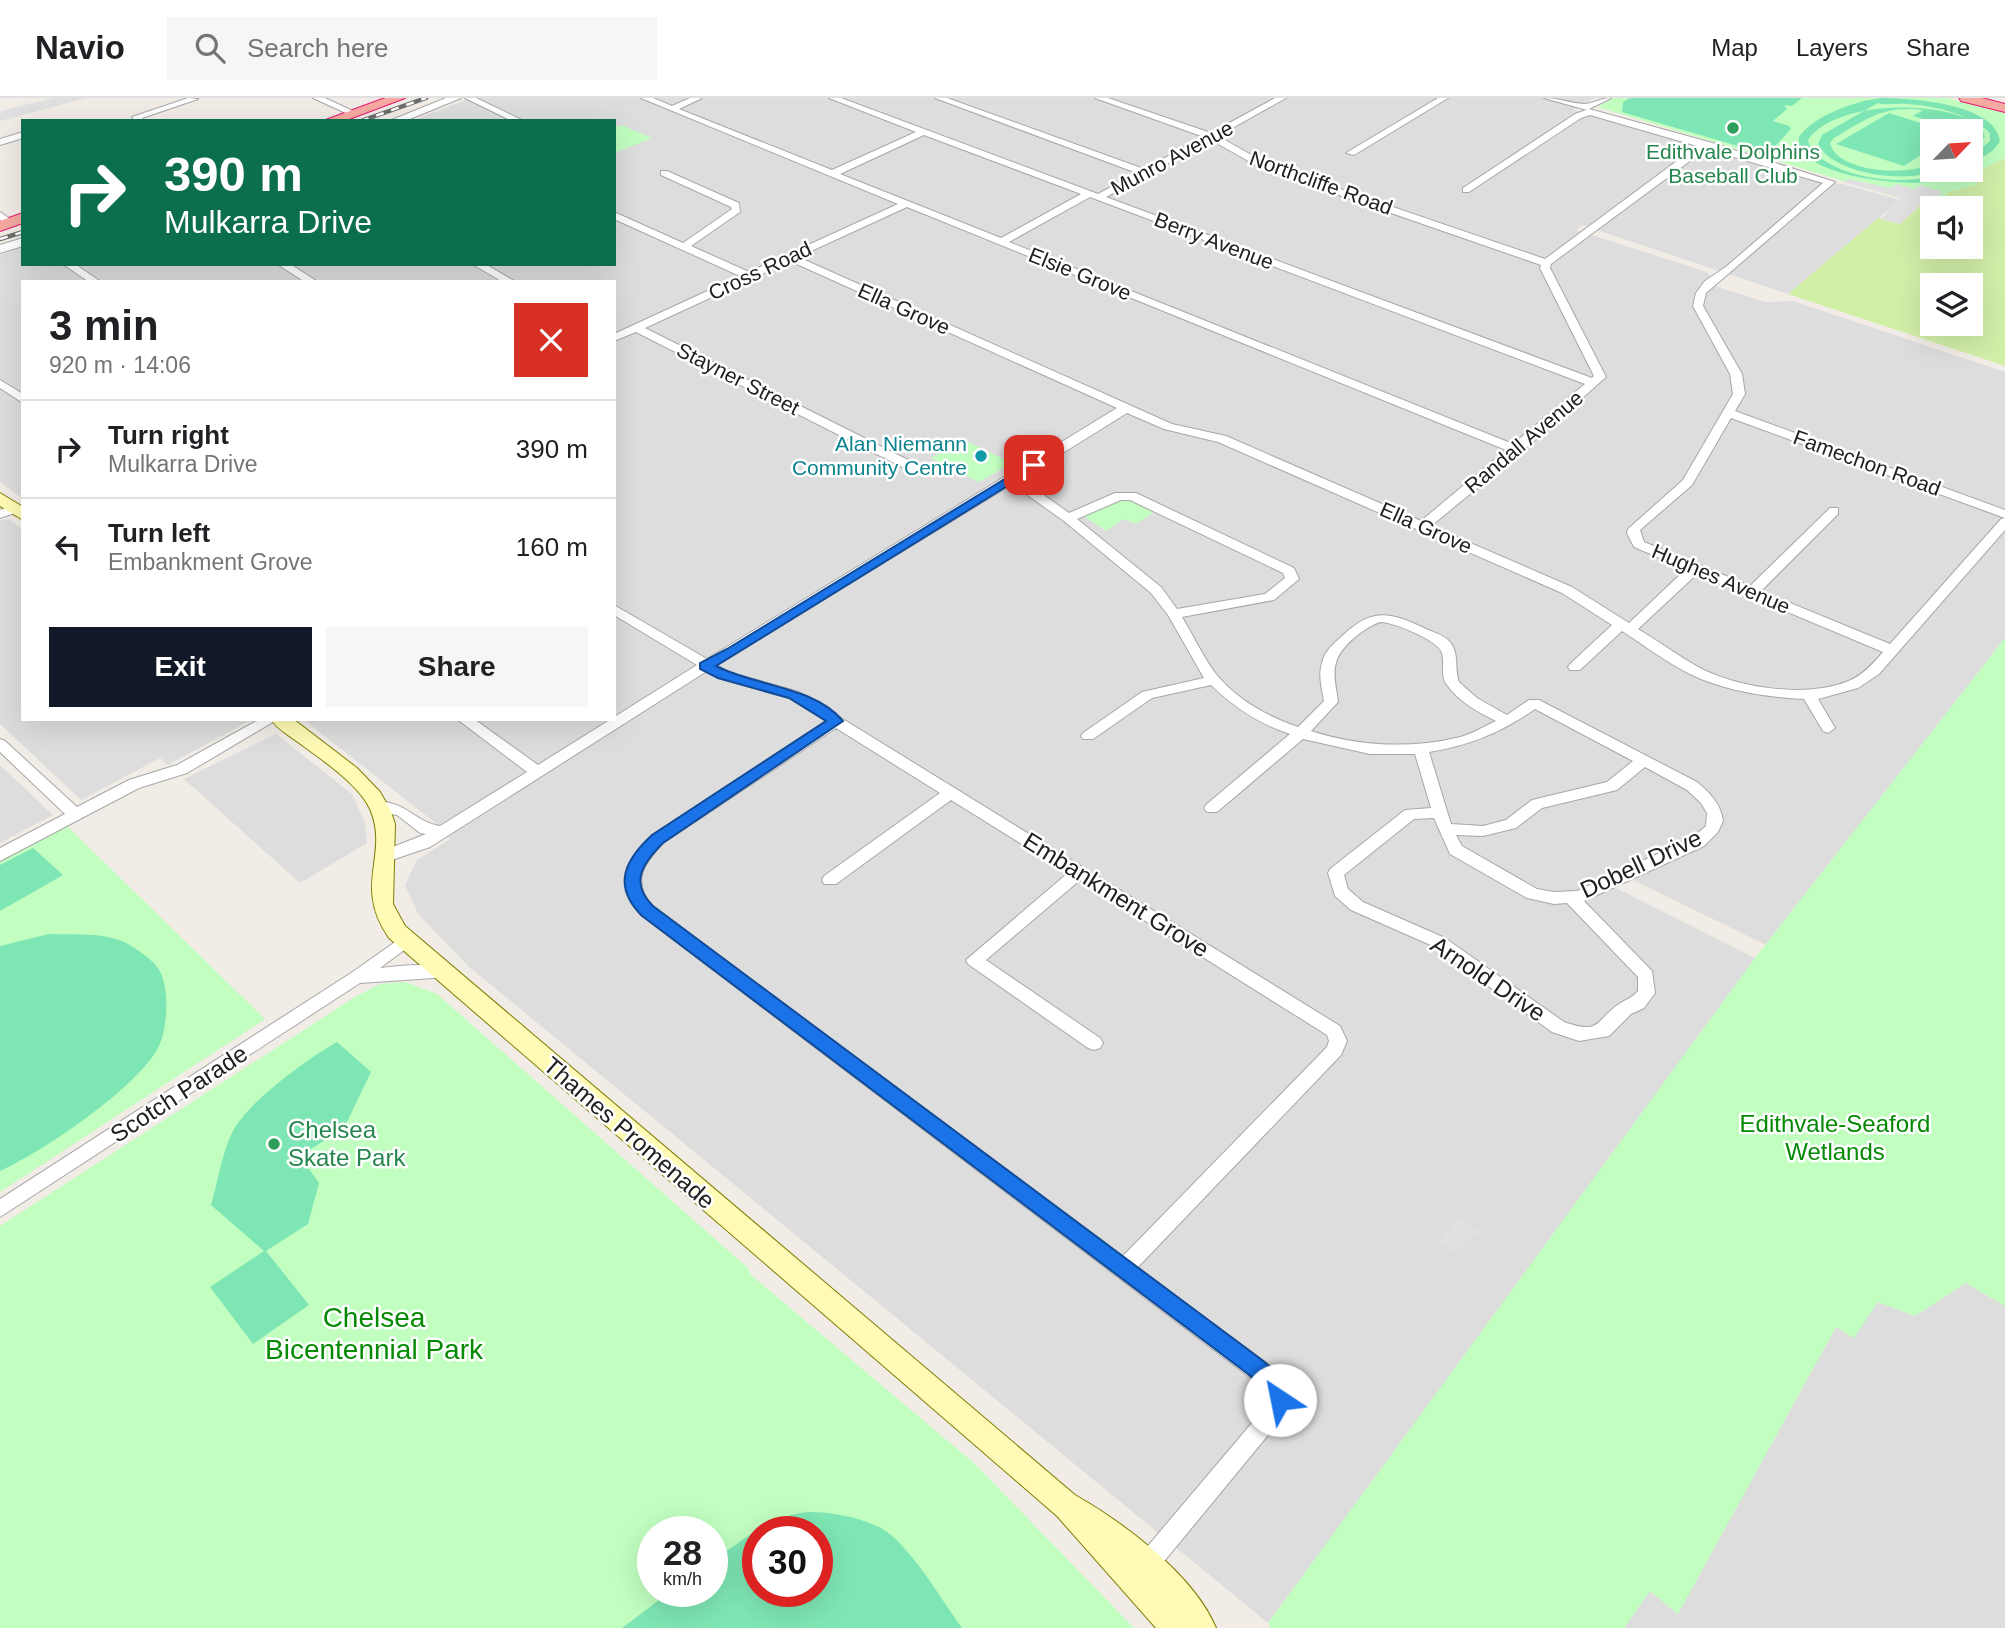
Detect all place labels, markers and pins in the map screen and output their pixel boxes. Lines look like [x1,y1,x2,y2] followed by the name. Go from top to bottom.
[1725,120,1741,136] marker: Edithvale Dolphins Baseball Club
[1646,140,1820,187] place label: Edithvale Dolphins Baseball Club
[792,432,967,479] place label: Alan Niemann Community Centre
[1004,435,1064,495] pin
[973,448,989,464] marker: Alan Niemann Community Centre
[288,1116,406,1171] place label: Chelsea Skate Park
[266,1136,282,1152] marker: Chelsea Skate Park

